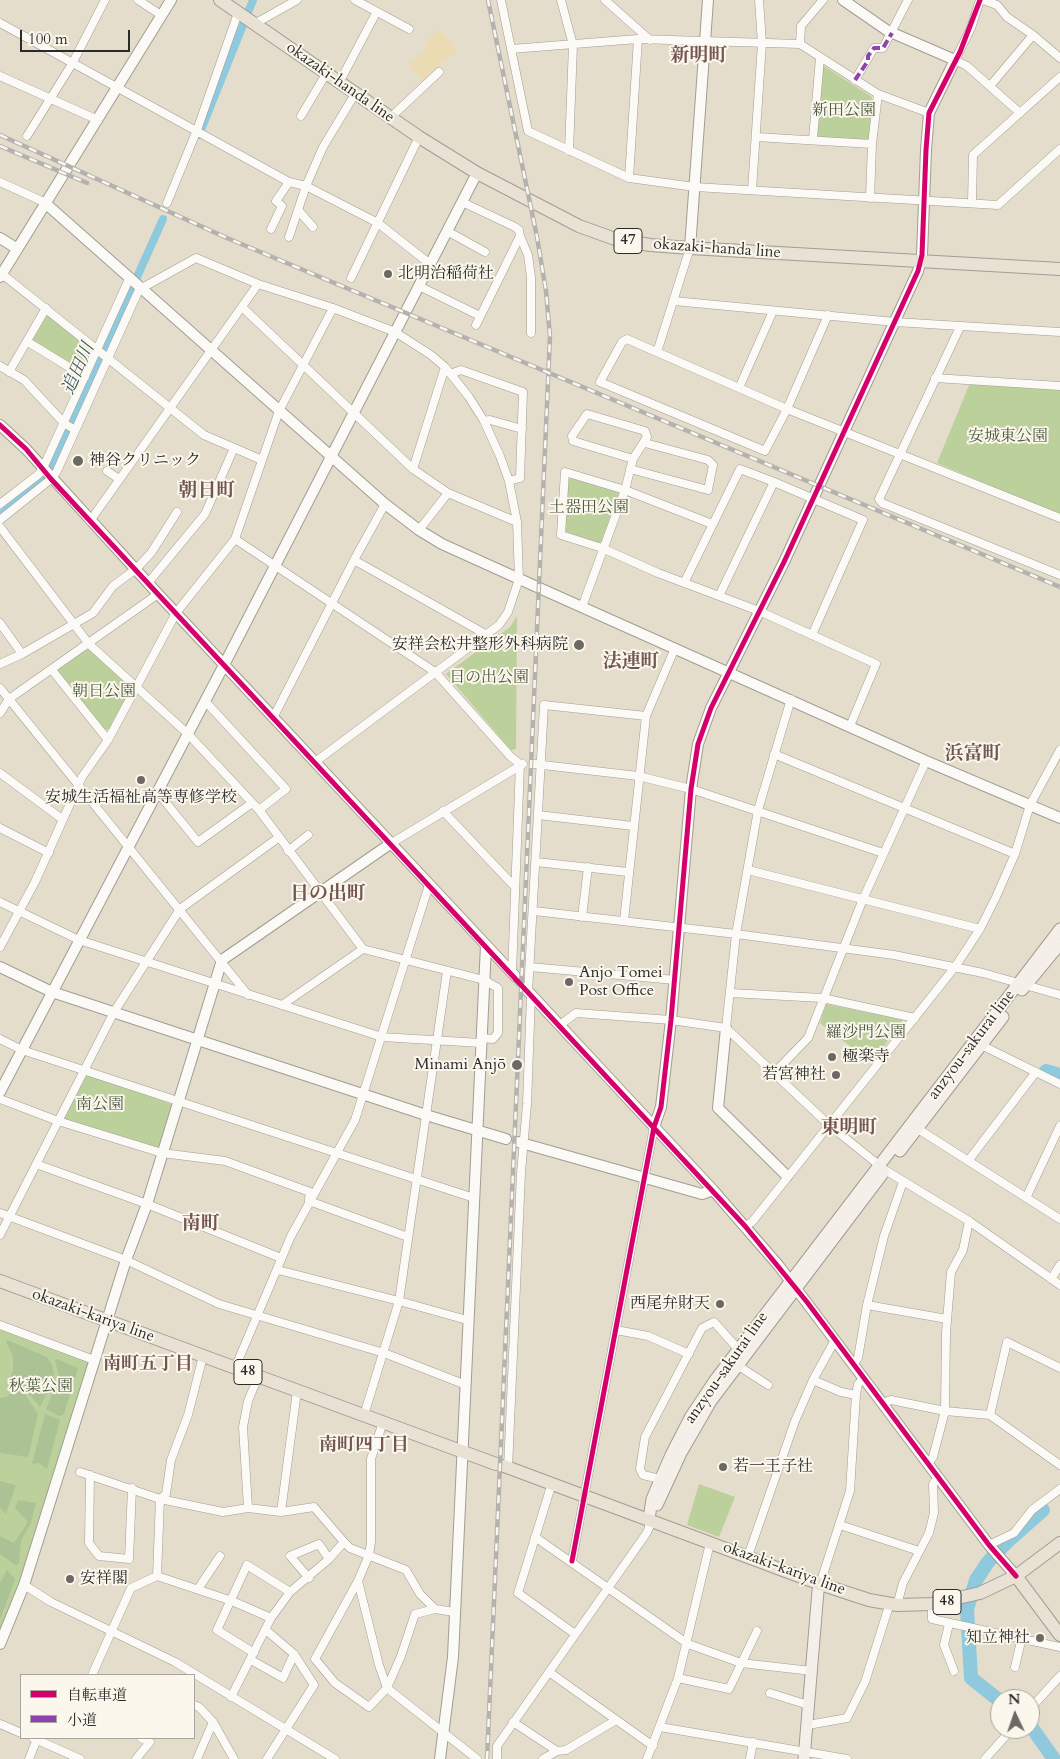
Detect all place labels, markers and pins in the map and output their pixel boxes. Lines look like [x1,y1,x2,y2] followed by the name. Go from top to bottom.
[398,264,494,284] place label: 北明治稲荷社
[382,268,394,280] marker: 北明治稲荷社
[89,451,201,471] place label: 神谷クリニック
[71,454,85,468] marker: 神谷クリニック
[392,635,568,655] place label: 安祥会松井整形外科病院
[572,638,586,652] marker: 安祥会松井整形外科病院
[135,774,147,786] marker: 安城生活福祉高等専修学校
[45,788,237,808] place label: 安城生活福祉高等専修学校
[579,963,663,1001] place label: Anjo Tomei Post Office
[563,976,575,988] marker: Anjo Tomei Post Office
[842,1047,890,1067] place label: 極楽寺
[826,1051,838,1063] marker: 極楽寺
[414,1055,506,1075] place label: Minami Anjō
[510,1058,524,1072] marker: Minami Anjō
[762,1065,826,1085] place label: 若宮神社
[830,1069,842,1081] marker: 若宮神社
[630,1294,710,1314] place label: 西尾弁財天
[714,1298,726,1310] marker: 西尾弁財天
[733,1457,813,1477] place label: 若一王子社
[717,1461,729,1473] marker: 若一王子社
[80,1569,128,1589] place label: 安祥閣
[64,1573,76,1585] marker: 安祥閣
[966,1628,1030,1648] place label: 知立神社
[1034,1632,1046,1644] marker: 知立神社

